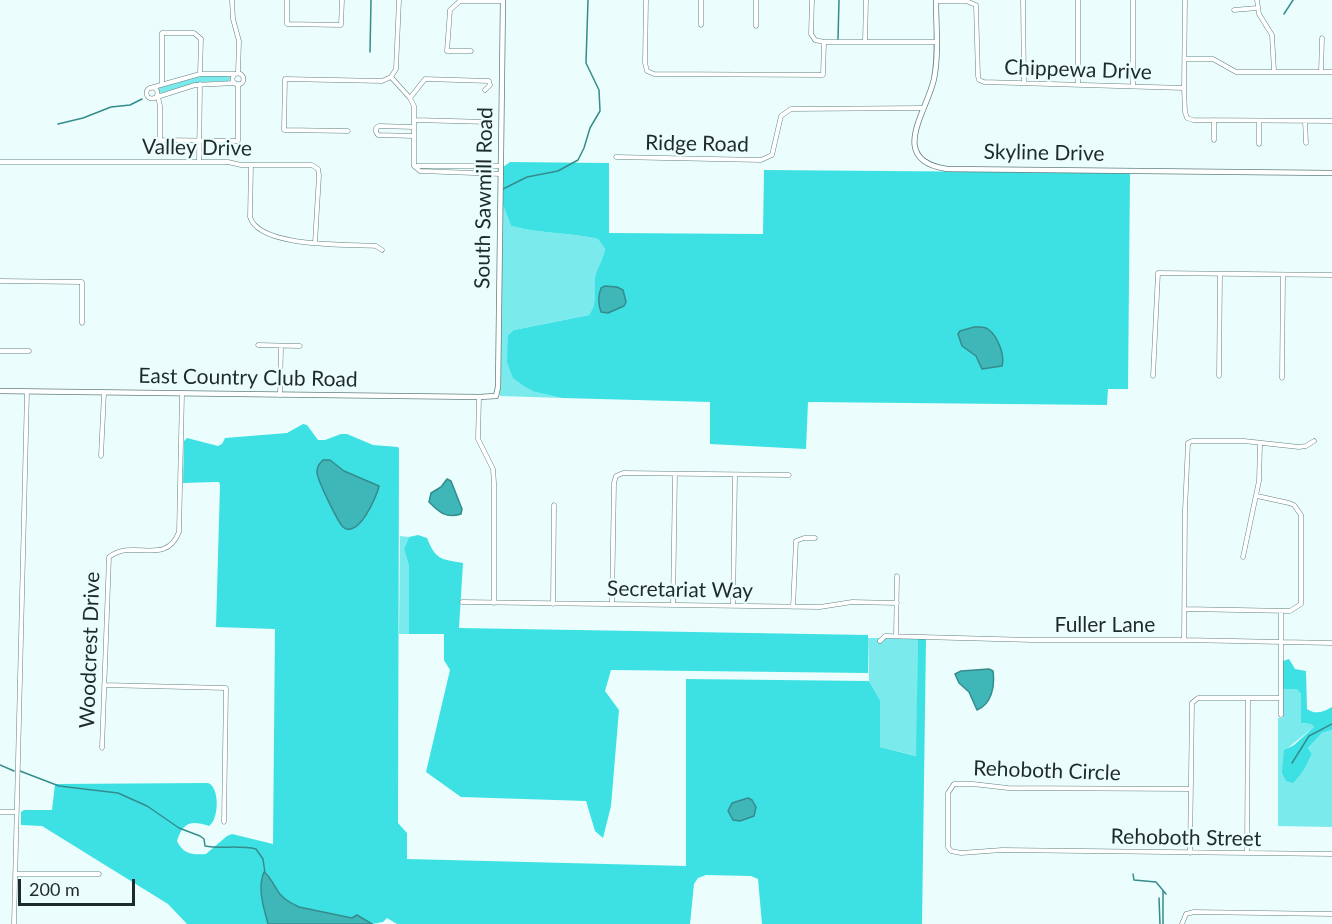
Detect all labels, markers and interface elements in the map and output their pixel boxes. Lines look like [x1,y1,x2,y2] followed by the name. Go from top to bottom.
[1004,55,1152,85] street label: Chippewa Drive
[470,107,498,289] street label: South Sawmill Road
[645,130,749,158] street label: Ridge Road
[142,134,252,162] street label: Valley Drive
[983,139,1105,167] street label: Skyline Drive
[138,363,358,393] street label: East Country Club Road
[75,571,105,729] street label: Woodcrest Drive
[607,576,753,604] street label: Secretariat Way
[1055,612,1155,638] street label: Fuller Lane
[973,756,1121,786] street label: Rehoboth Circle
[1111,824,1261,852] street label: Rehoboth Street
[21,867,138,905] scale bar
[29,878,80,900] text: 200 m

